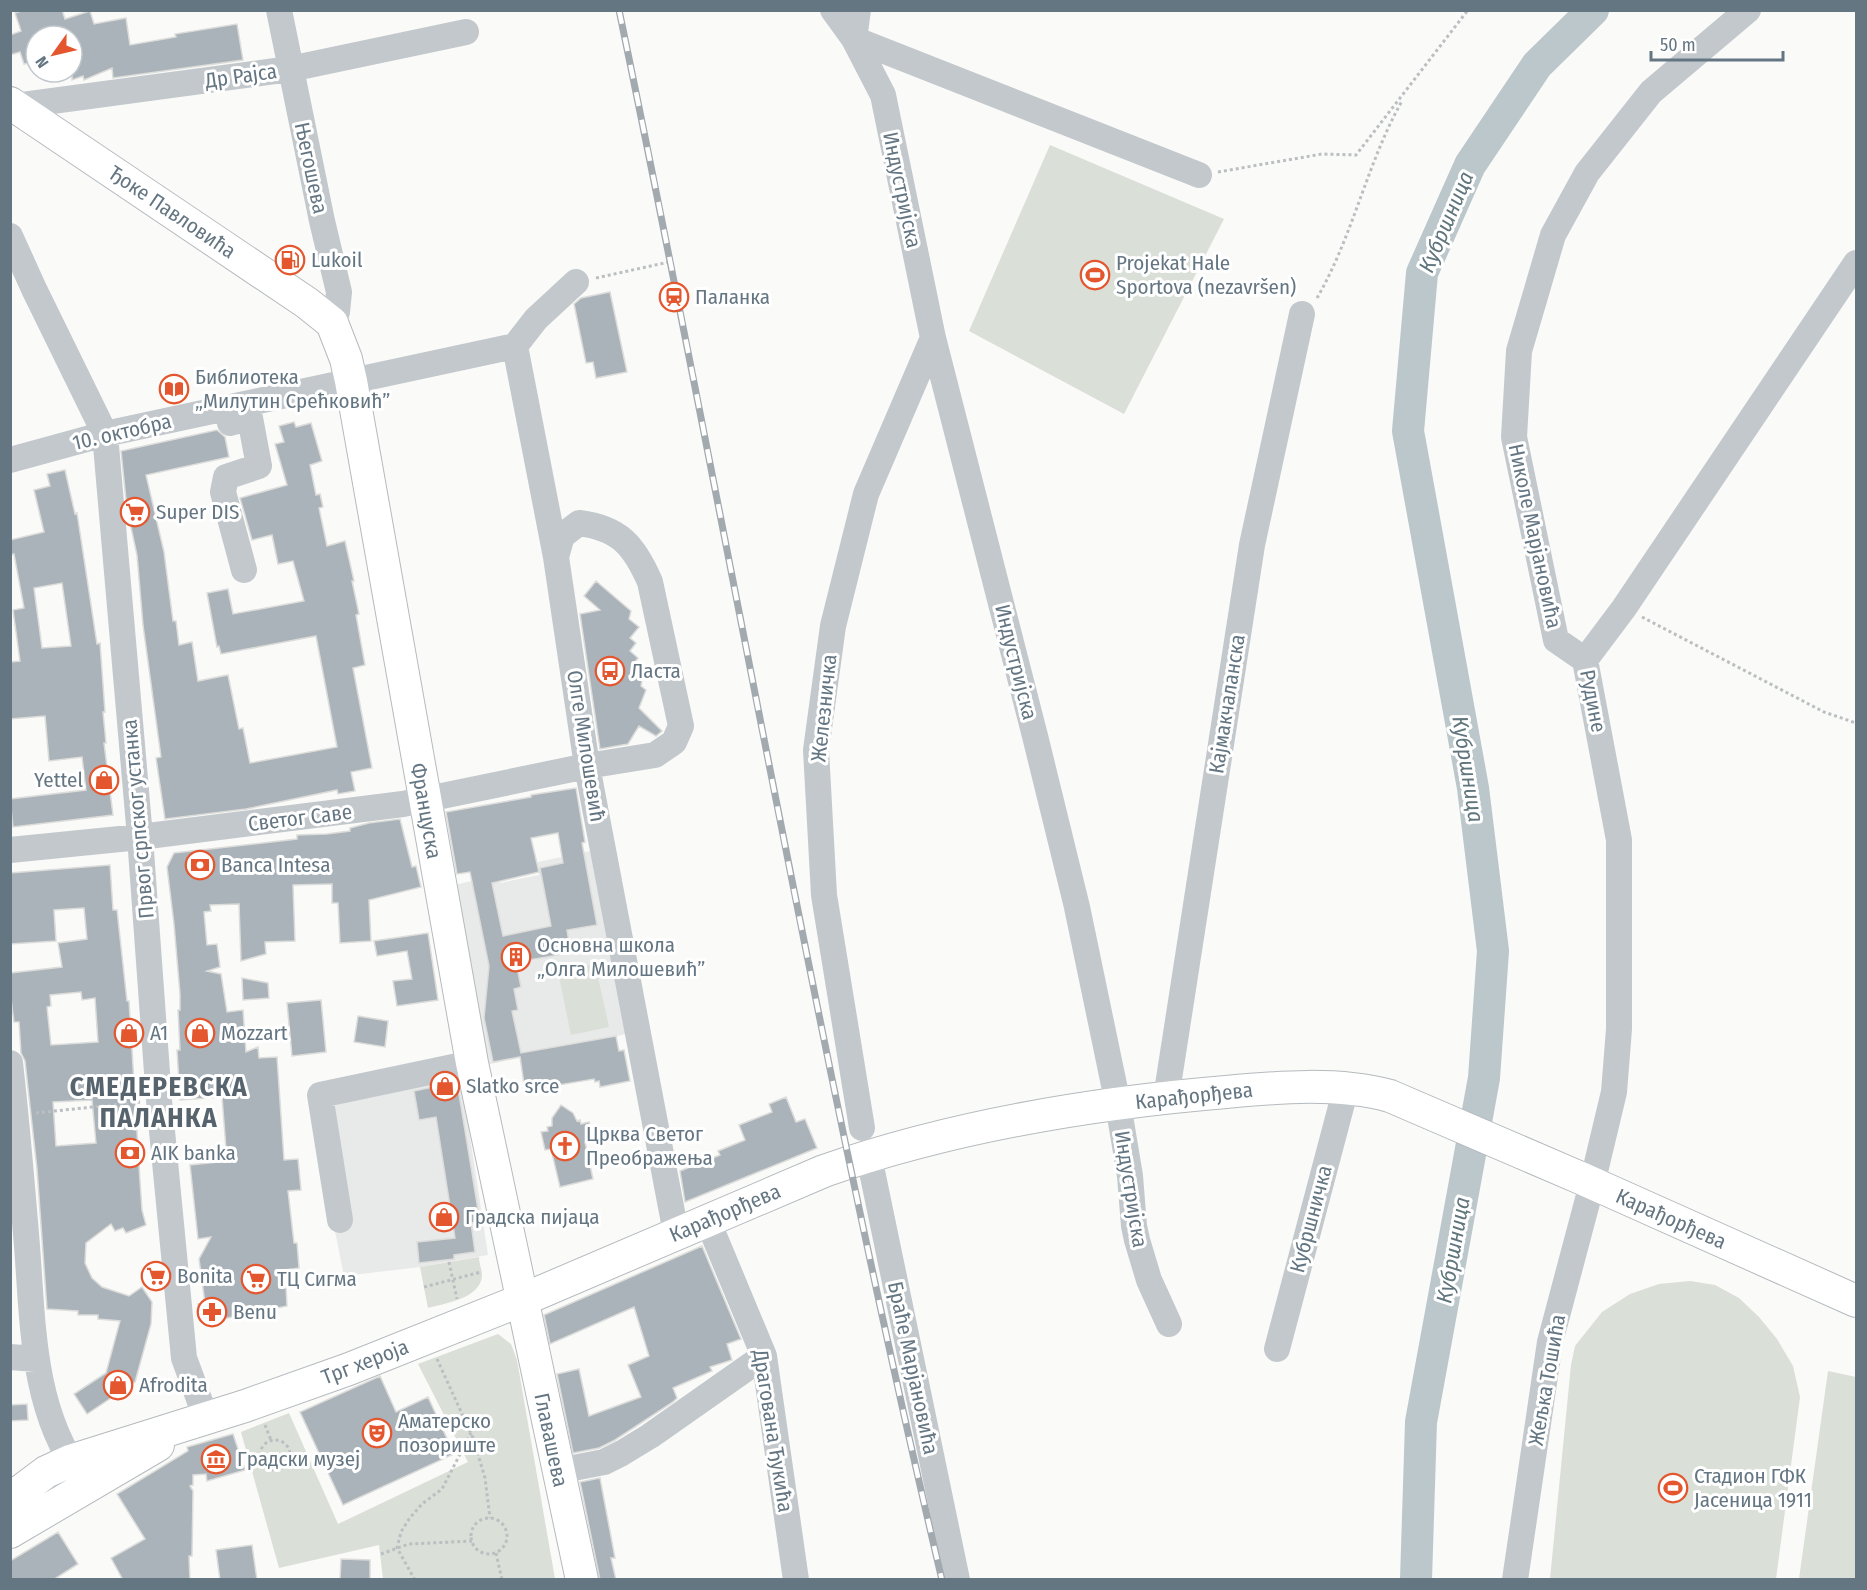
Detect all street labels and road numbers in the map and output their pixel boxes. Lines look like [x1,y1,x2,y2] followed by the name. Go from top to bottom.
[202,58,279,94] street label: Др Рајса
[289,120,333,216] street label: Његошева
[877,130,927,250] street label: Индустријска
[103,160,241,264] street label: Ђоке Павловића
[70,408,174,456] street label: 10. октобра
[1503,441,1567,631] street label: Николе Марјановића
[989,602,1043,722] street label: Индустријска
[1203,632,1251,776] street label: Кајмакчаланска
[805,653,843,763] street label: Железничка
[1574,667,1612,735] street label: Рудине
[561,668,611,824] street label: Олге Милошевић
[116,718,160,920] street label: Првог српског устанка
[405,761,447,861] street label: Француска
[247,799,353,837] street label: Светог Саве
[1134,1077,1254,1115] street label: Карађорђева
[1109,1129,1153,1249] street label: Индустријска
[1284,1162,1338,1276] street label: Кубршничка
[666,1178,784,1248] street label: Карађорђева
[1612,1183,1730,1255] street label: Карађорђева
[882,1279,944,1457] street label: Браће Марјановића
[1523,1312,1571,1448] street label: Жељка Тошића
[318,1334,412,1390] street label: Трг хероја
[747,1347,799,1514] street label: Драгована Ђукића
[528,1391,574,1489] street label: Главашева

